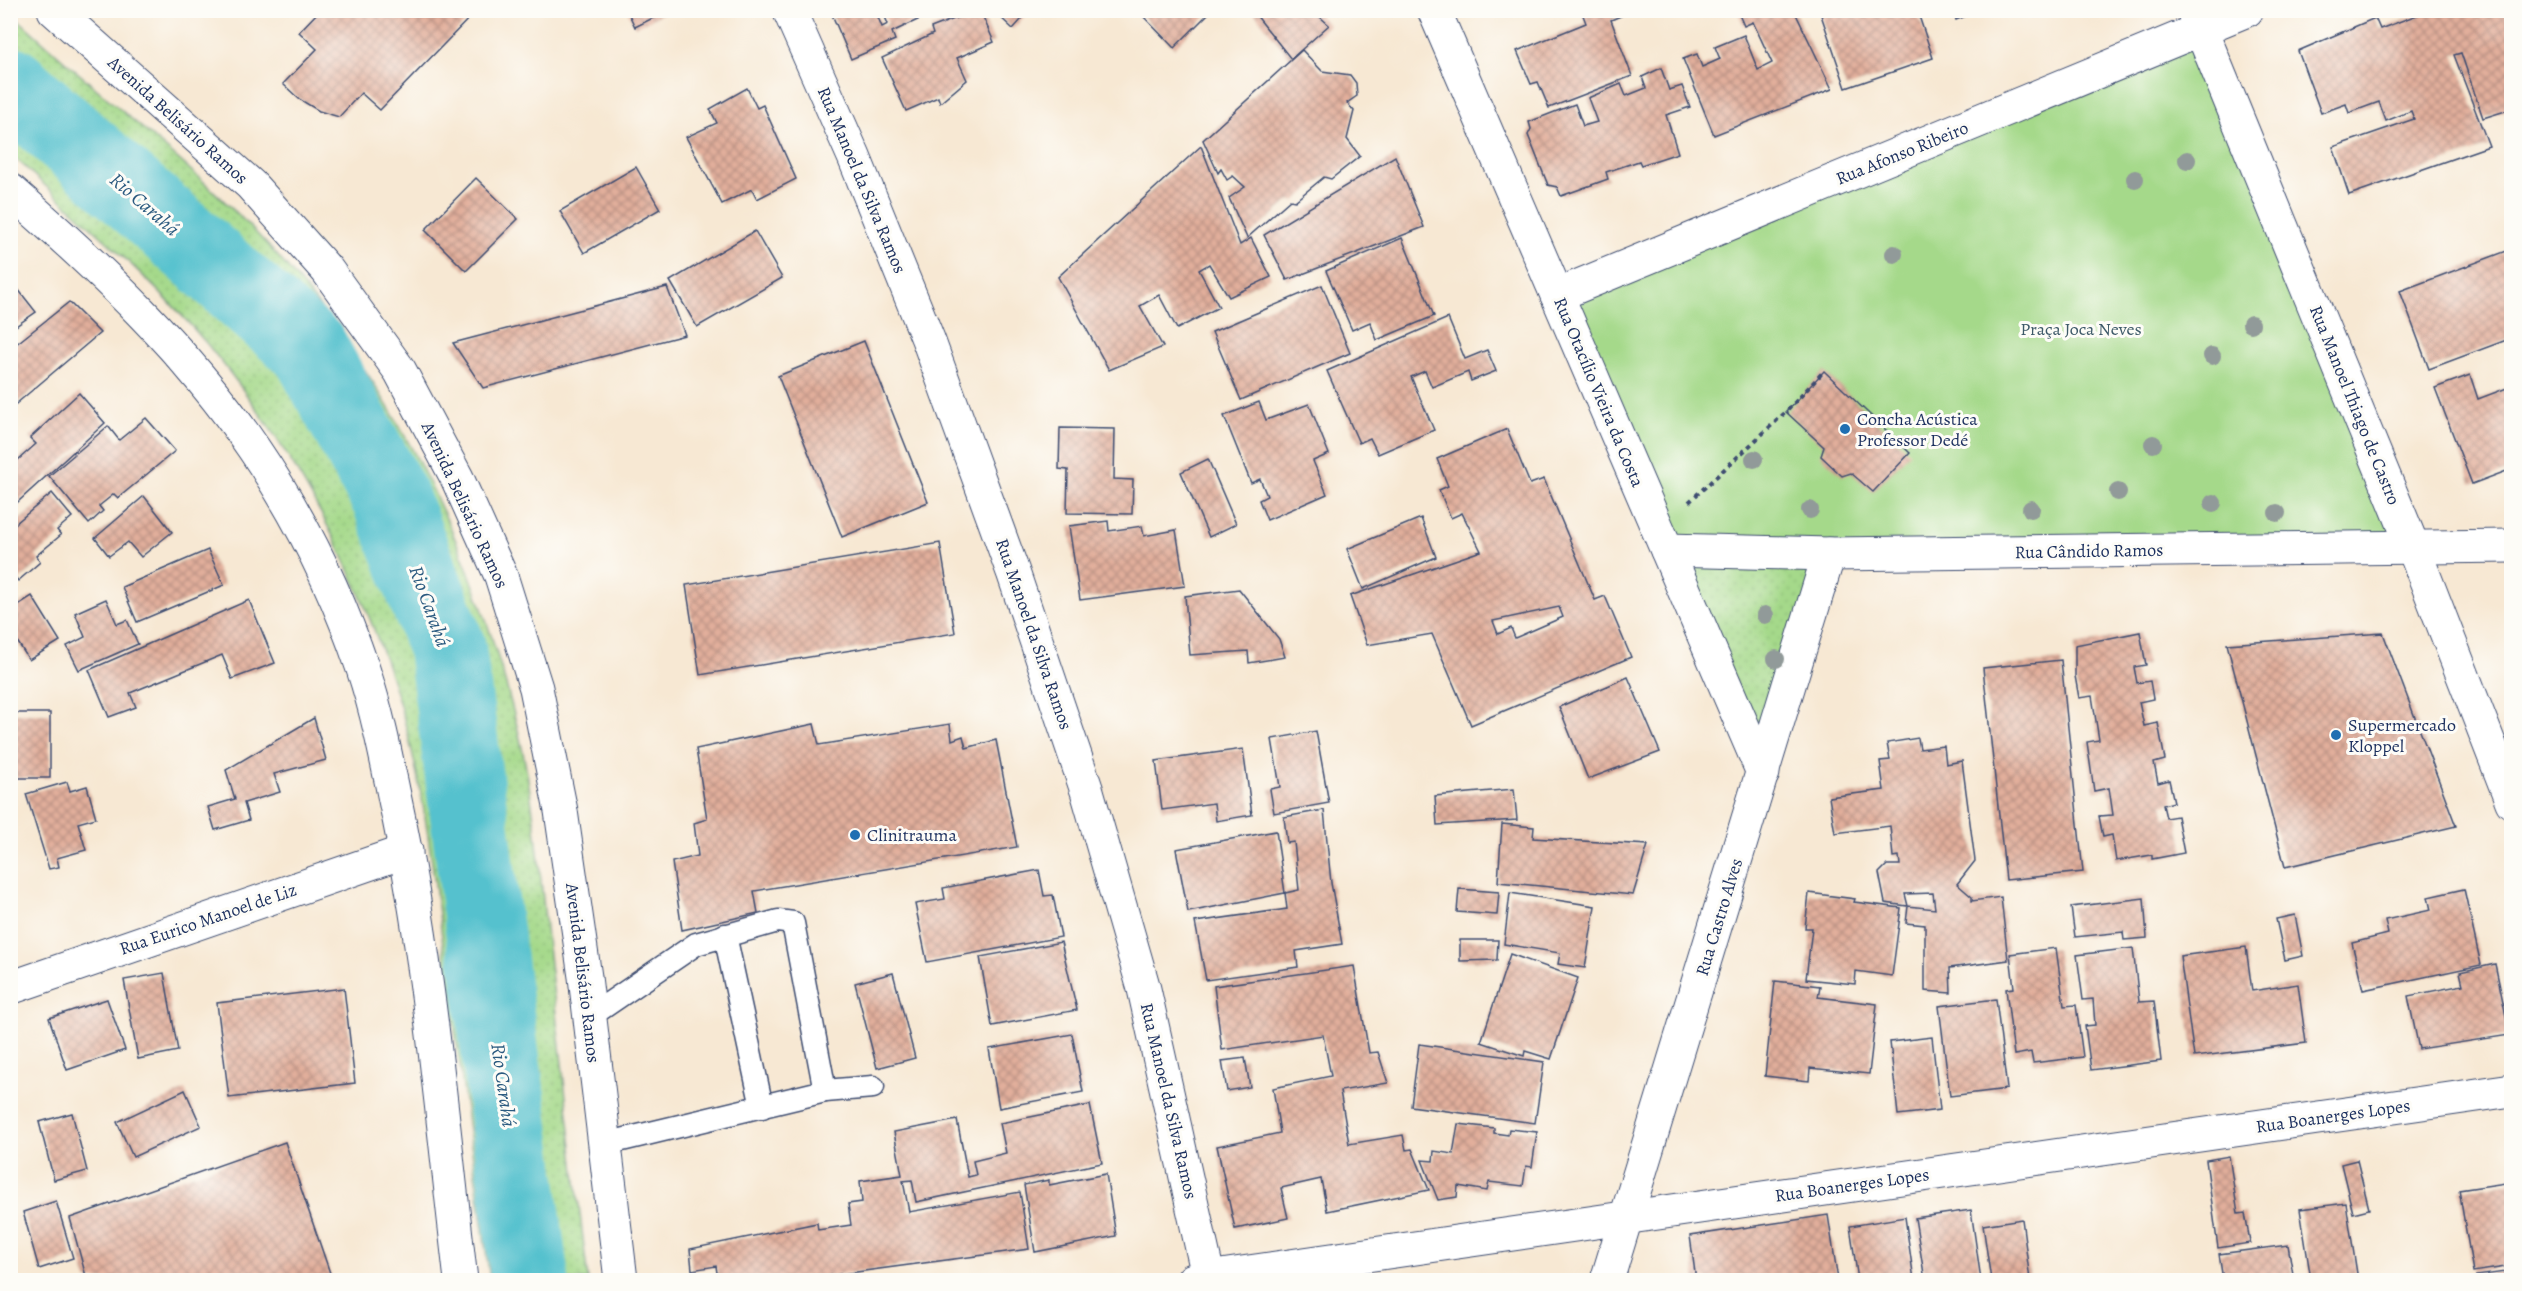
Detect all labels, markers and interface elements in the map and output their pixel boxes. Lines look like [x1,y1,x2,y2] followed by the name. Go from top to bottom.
[102,50,253,189] street label: Avenida Belisário Ramos
[812,83,912,277] street label: Rua Manoel da Silva Ramos
[1832,116,1972,190] street label: Rua Afonso Ribeiro
[104,167,185,242] water label: Rio Carahá
[1548,293,1650,491] street label: Rua Otacílio Vieira da Costa
[2304,302,2406,508] street label: Rua Manoel Thiago de Castro
[2020,317,2142,341] park label: Praça Joca Neves
[1857,407,1978,452] place label: Concha Acústica Professor Dedé
[415,417,514,592] street label: Avenida Belisário Ramos
[1838,422,1852,436] marker: Concha Acústica Professor Dedé
[990,535,1078,733] street label: Rua Manoel da Silva Ramos
[2014,538,2164,564] street label: Rua Cândido Ramos
[402,562,457,650] water label: Rio Carahá
[2348,713,2456,758] place label: Supermercado Kloppel
[2329,728,2343,742] marker: Supermercado Kloppel
[867,823,957,847] place label: Clinitrauma
[848,828,862,842] marker: Clinitrauma
[1690,855,1748,979] street label: Rua Castro Alves
[116,877,300,961] street label: Rua Eurico Manoel de Liz
[560,881,606,1064] street label: Avenida Belisário Ramos
[1135,1000,1203,1202] street label: Rua Manoel da Silva Ramos
[484,1041,523,1129] water label: Rio Carahá
[2254,1093,2412,1139] street label: Rua Boanerges Lopes
[1773,1162,1931,1208] street label: Rua Boanerges Lopes

